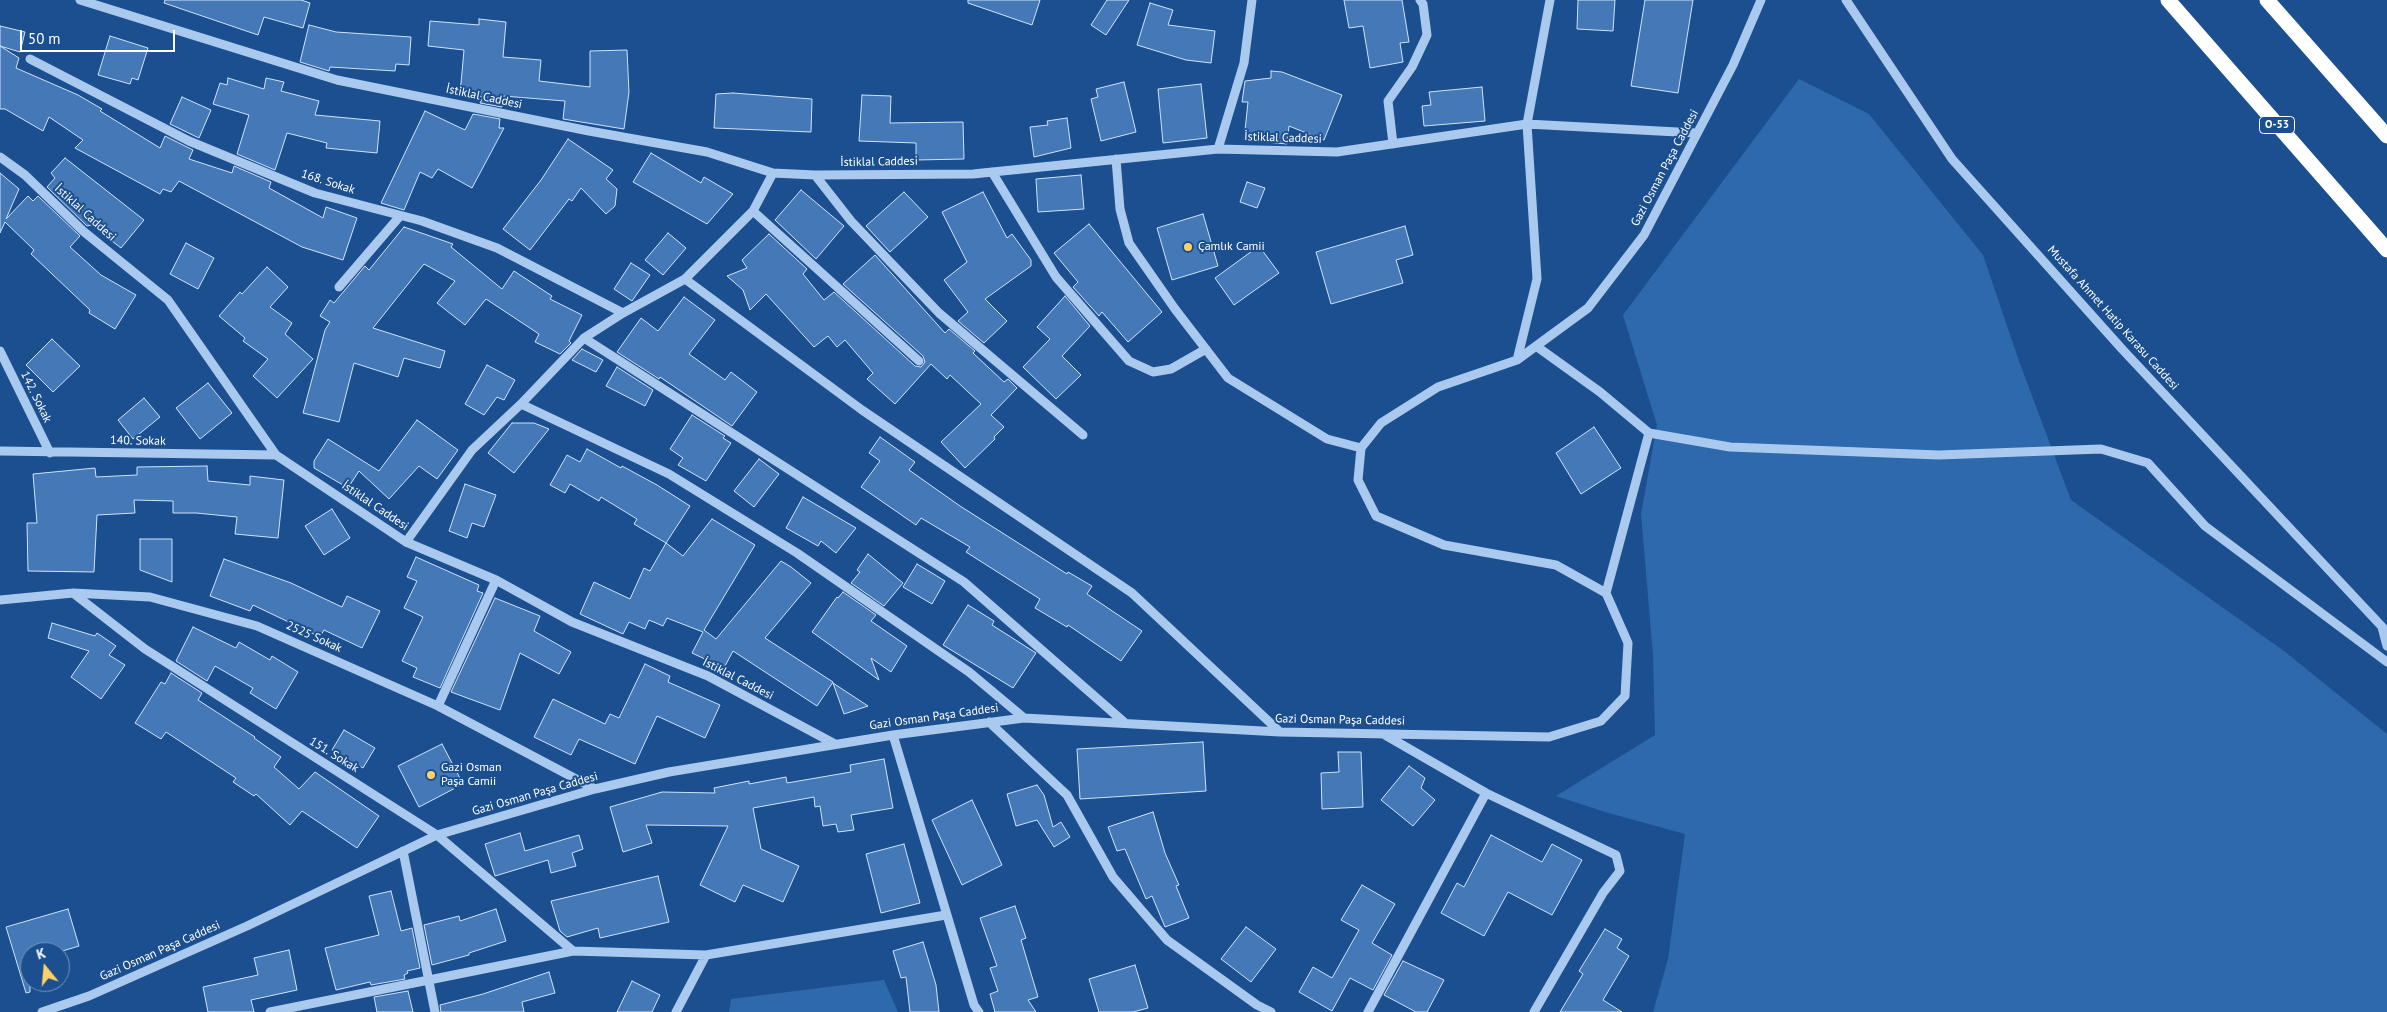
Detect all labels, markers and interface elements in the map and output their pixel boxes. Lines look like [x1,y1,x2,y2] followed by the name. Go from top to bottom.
[22,20,178,52] scale bar
[28,29,61,48] text: 50 m
[445,82,523,112] street label: İstiklal Caddesi
[1628,107,1702,229] street label: Gazi Osman Paşa Caddesi
[2260,116,2294,134] road number: O-53
[1244,129,1322,147] street label: İstiklal Caddesi
[840,154,918,170] street label: İstiklal Caddesi
[299,167,357,197] street label: 168. Sokak
[51,182,119,244] street label: İstiklal Caddesi
[1198,240,1265,254] place label: Çamlık Camii
[1182,241,1194,253] marker: Çamlık Camii
[2044,243,2182,393] street label: Mustafa Ahmet Hatip Karasu Caddesi
[17,369,55,425] street label: 142. Sokak
[110,433,166,449] street label: 140. Sokak
[339,478,411,534] street label: İstiklal Caddesi
[284,618,344,656] street label: 2525 Sokak
[700,655,776,703] street label: İstiklal Caddesi
[869,701,999,733] street label: Gazi Osman Paşa Caddesi
[1275,712,1405,728] street label: Gazi Osman Paşa Caddesi
[307,734,361,776] street label: 151. Sokak
[441,761,502,789] place label: Gazi Osman Paşa Camii
[425,769,437,781] marker: Gazi Osman Paşa Camii
[470,769,600,819] street label: Gazi Osman Paşa Caddesi
[98,918,222,984] street label: Gazi Osman Paşa Caddesi
[20,942,70,992] north arrow
[34,944,48,963] text: K

